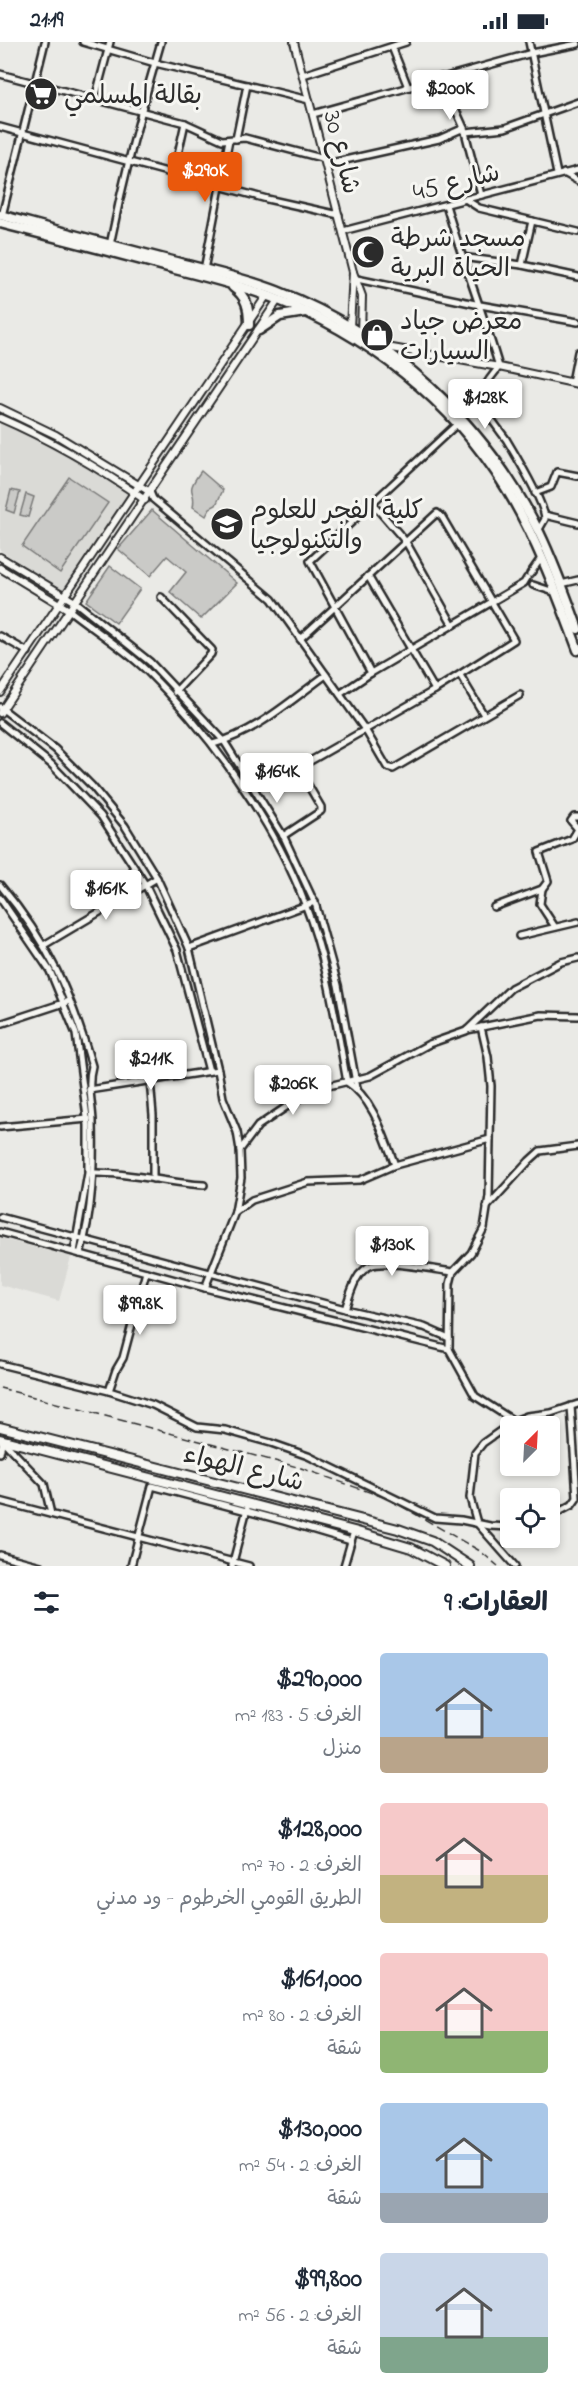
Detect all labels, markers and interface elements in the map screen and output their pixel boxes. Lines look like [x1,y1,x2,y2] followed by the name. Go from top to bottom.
[30,5,63,37] text: 21:19
[408,70,492,121] pin: $200K
[425,75,475,104] text: $200K
[23,76,59,112] supermarket icon: بقالة المسلمي
[64,78,202,117] place label: بقالة المسلمي
[311,107,369,198] street label: شارع 30
[163,152,247,203] pin: $290K
[409,155,504,213] street label: شارع 45
[182,157,228,186] text: $290K
[391,221,526,289] place label: مسجد شرطة الحياة البرية
[350,234,386,270] mosque icon: مسجد شرطة الحياة البرية
[400,304,522,372] place label: معرض جياد السيارات
[359,317,395,353] shop icon: معرض جياد السيارات
[443,379,527,430] pin: $128K
[462,384,508,413] text: $128K
[250,493,423,561] place label: كلية الفجر للعلوم والتكنولوجيا
[209,506,245,542] school or university icon: كلية الفجر للعلوم والتكنولوجيا
[235,753,319,804] pin: $164K
[254,758,300,787] text: $164K
[64,870,148,921] pin: $161K
[84,875,128,904] text: $161K
[109,1040,193,1091] pin: $211K
[129,1045,173,1074] text: $211K
[251,1065,335,1116] pin: $206K
[268,1070,318,1099] text: $206K
[350,1226,434,1277] pin: $130K
[369,1231,415,1260] text: $130K
[91,1285,189,1336] pin: $99.8K
[117,1290,163,1319] text: $99.8K
[500,1416,560,1476] north arrow
[500,1416,560,1548] map controls
[179,1437,308,1503] street label: شارع الهواء
[500,1488,560,1548] button: locate
[444,1585,548,1623] text: العقارات: 9
[30,1586,63,1619] icon: filters
[276,1661,362,1699] text: $290,000
[428,1677,500,1749] icon: home
[235,1702,362,1731] text: الغرف: 5 · 183 m²
[323,1735,362,1764] text: منزل
[277,1811,362,1849] text: $128,000
[428,1827,500,1899] icon: home
[242,1852,362,1881] text: الغرف: 2 · 70 m²
[96,1885,362,1914] text: الطريق القومي الخرطوم - ود مدني
[280,1961,362,1999] text: $161,000
[428,1977,500,2049] icon: home
[242,2002,362,2031] text: الغرف: 2 · 80 m²
[327,2035,362,2064] text: شقة
[278,2111,362,2149] text: $130,000
[428,2127,500,2199] icon: home
[239,2152,362,2181] text: الغرف: 2 · 54 m²
[327,2185,362,2214] text: شقة
[294,2261,362,2299] text: $99,800
[428,2277,500,2349] icon: home
[238,2302,362,2331] text: الغرف: 2 · 56 m²
[327,2335,362,2364] text: شقة

